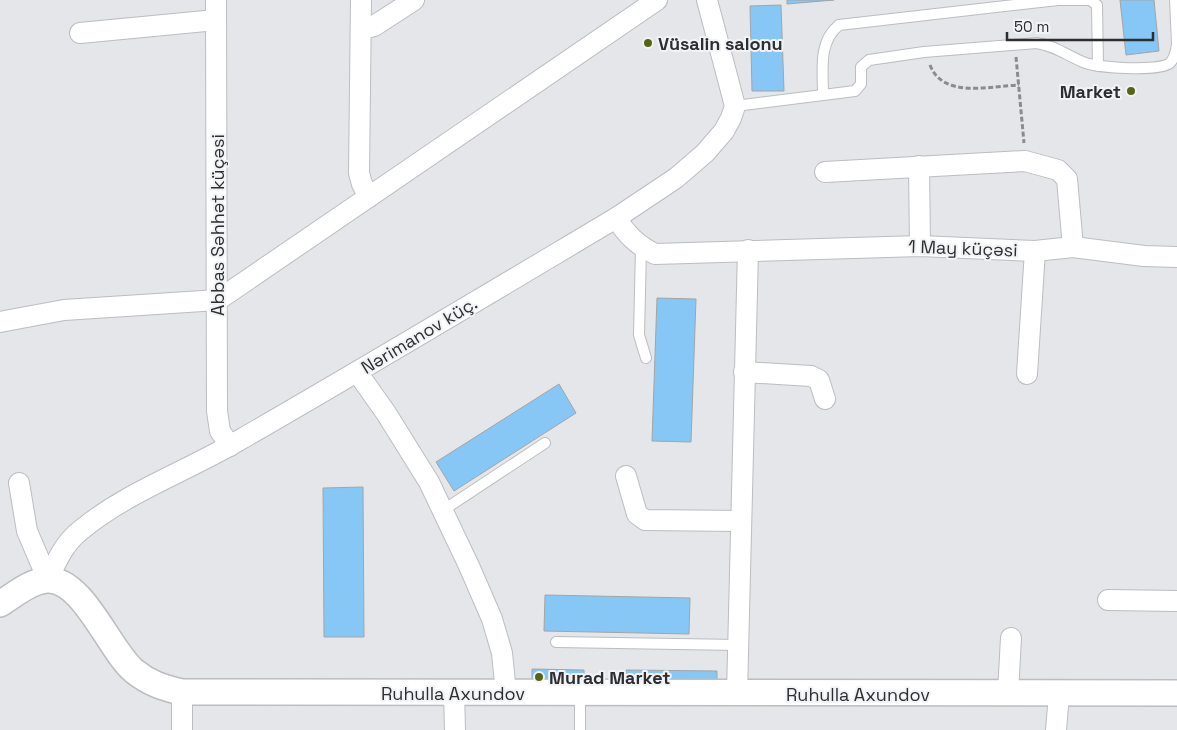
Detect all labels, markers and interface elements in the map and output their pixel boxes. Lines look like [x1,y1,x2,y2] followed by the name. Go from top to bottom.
[1007,10,1153,42] scale bar
[1014,17,1049,36] text: 50 m
[658,32,783,55] place label: Vüsalin salonu
[642,37,654,49] marker: Vüsalin salonu
[1060,80,1121,103] place label: Market
[1125,85,1137,97] marker: Market
[206,134,229,316] street label: Abbas Səhhət küçəsi
[908,235,1018,261] street label: 1 May küçəsi
[357,291,481,379] street label: Nərimanov küç.
[549,666,670,689] place label: Murad Market
[533,671,545,683] marker: Murad Market
[381,682,525,705] street label: Ruhulla Axundov
[786,683,930,706] street label: Ruhulla Axundov

